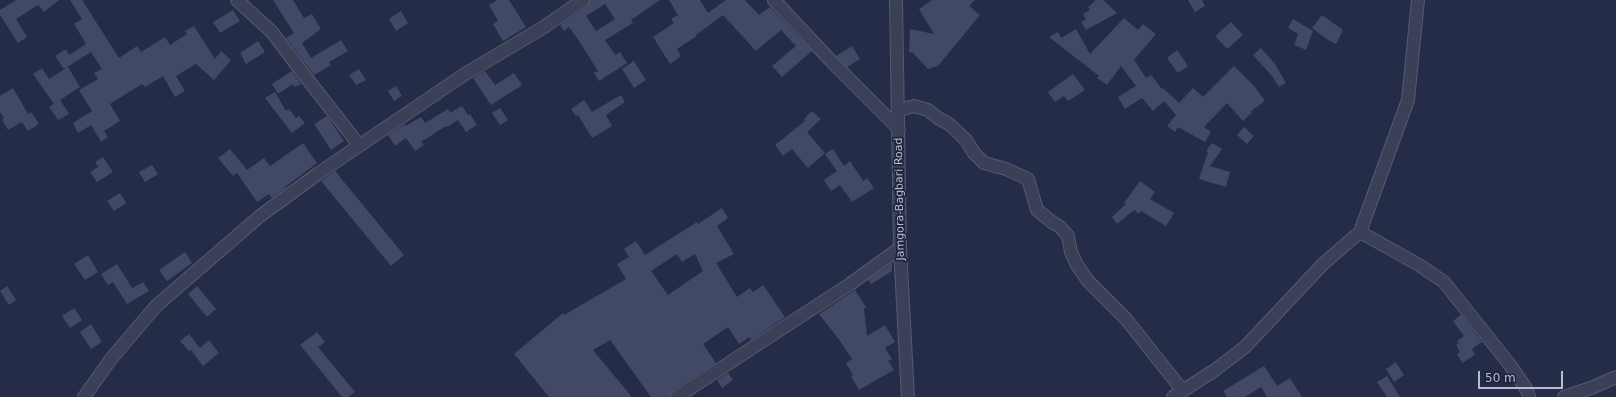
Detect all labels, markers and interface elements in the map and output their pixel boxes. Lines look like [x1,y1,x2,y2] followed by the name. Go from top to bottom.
[892,137,908,261] street label: Jamgora-Bagbari Road
[1480,363,1565,389] scale bar
[1485,371,1516,385] text: 50 m

